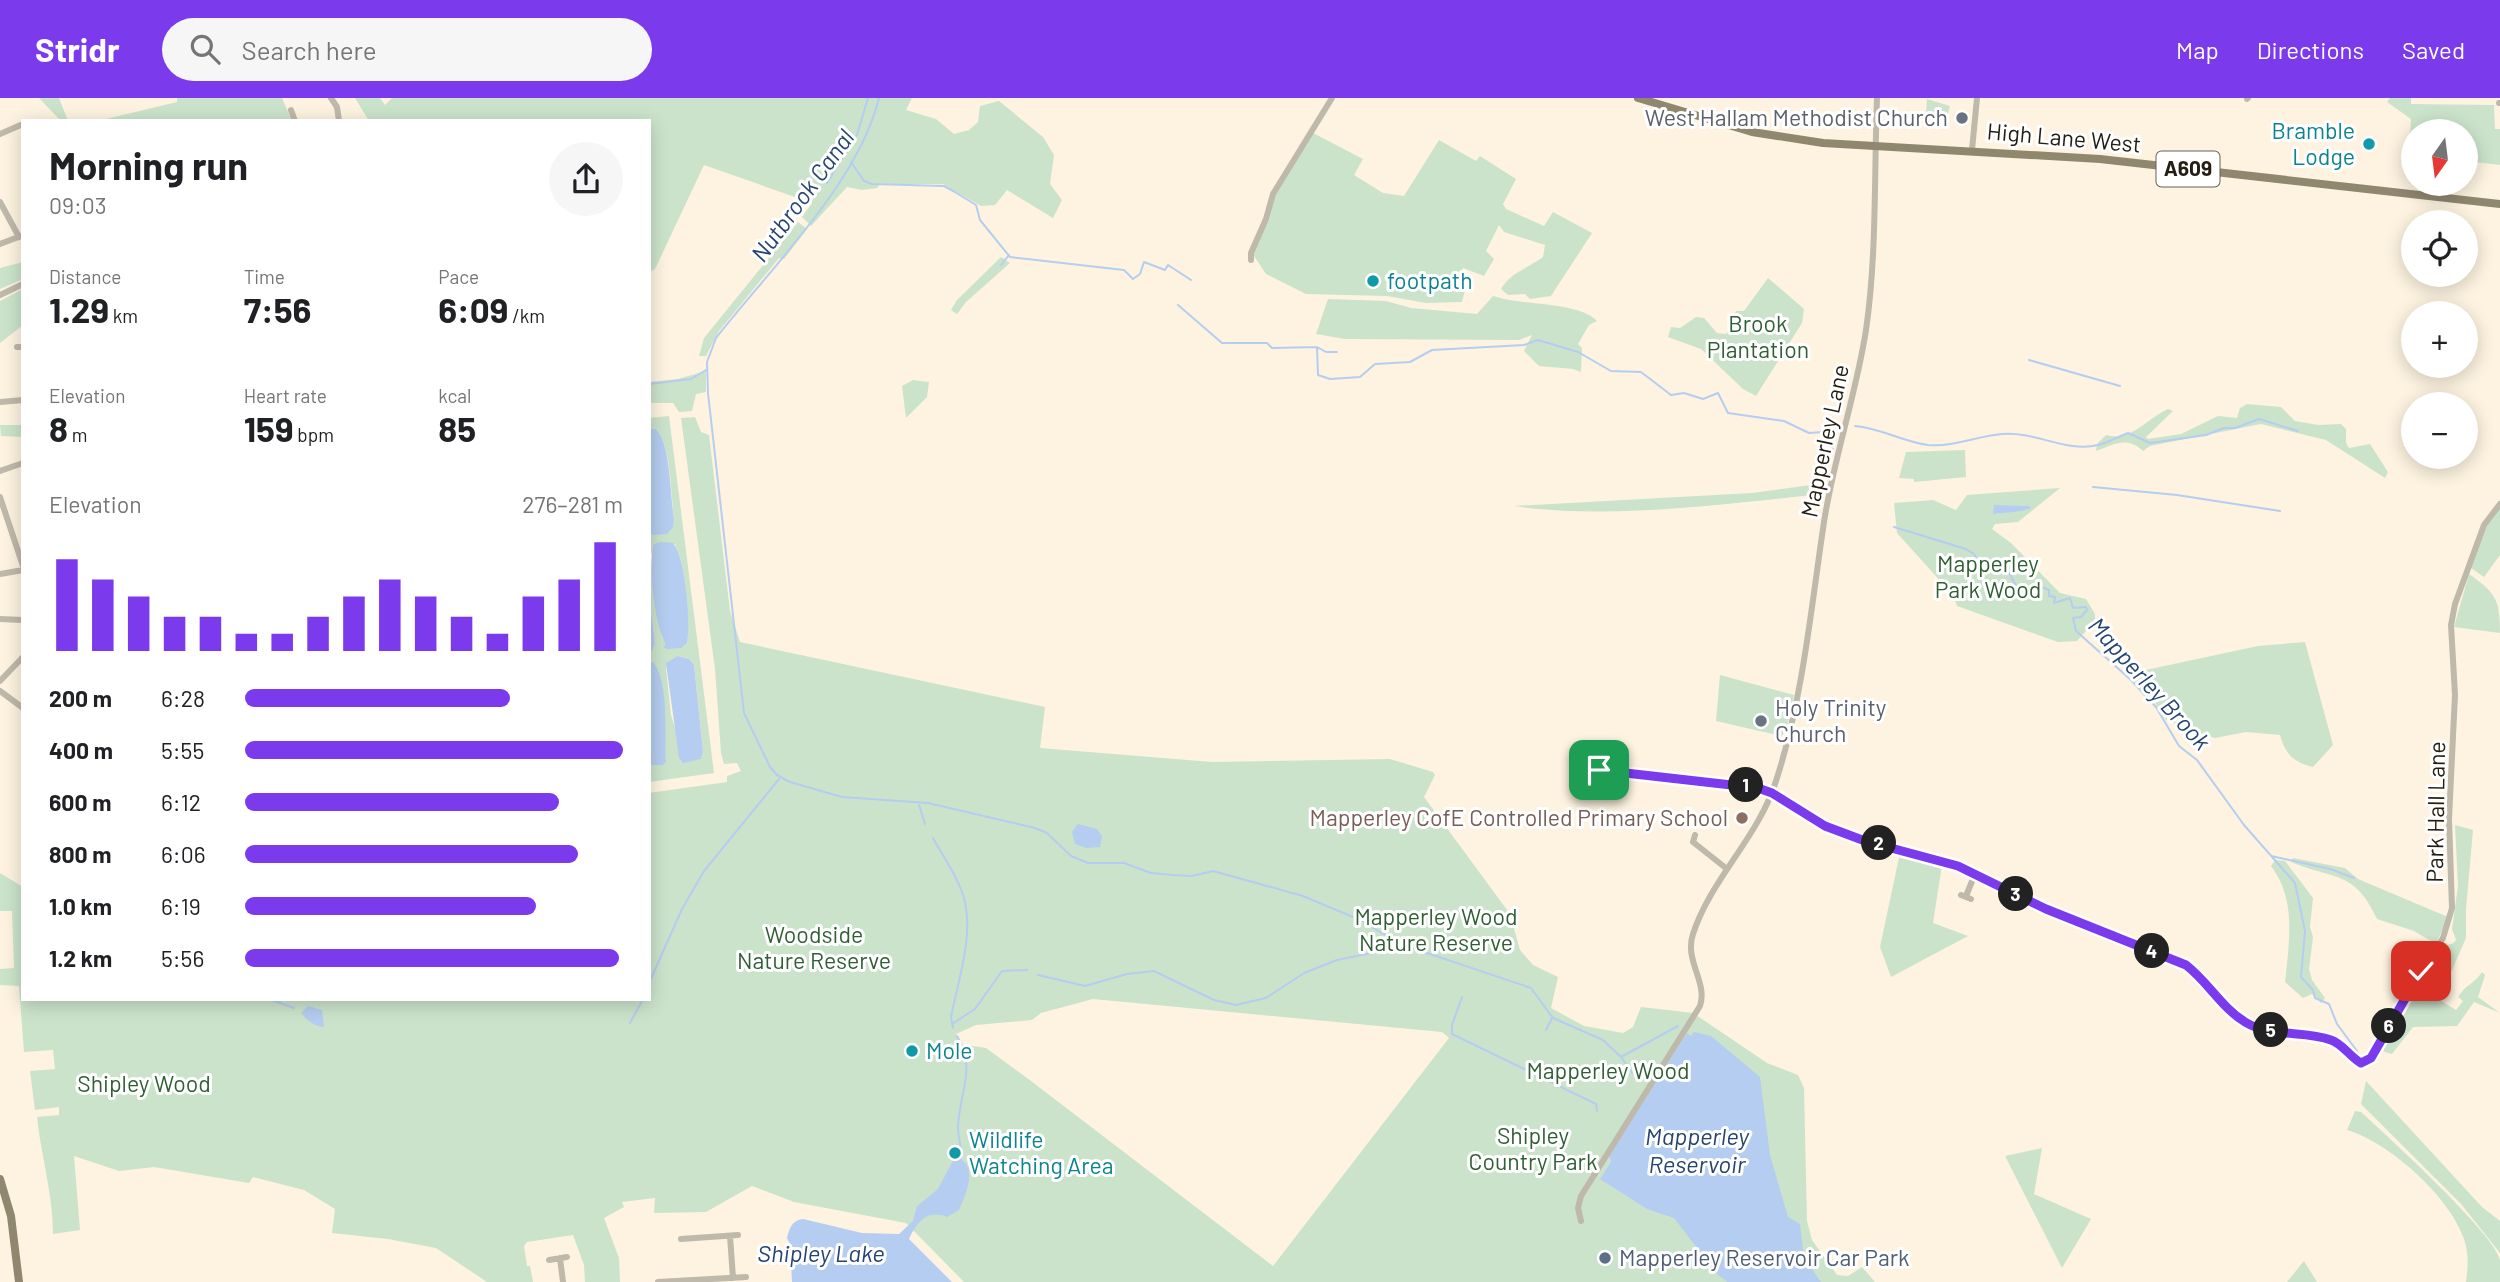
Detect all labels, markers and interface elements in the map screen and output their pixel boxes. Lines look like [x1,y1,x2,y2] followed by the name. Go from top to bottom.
[162,18,652,81] search box
[35,29,120,69] text: Stridr
[186,30,224,68] icon: search
[242,34,377,65] text: Search here
[2176,35,2219,64] text: Map
[2257,35,2364,64] text: Directions
[2402,35,2465,64] text: Saved
[1645,103,1948,131] place label: West Hallam Methodist Church
[1954,110,1970,126] marker: West Hallam Methodist Church
[1986,116,2142,158] street label: High Lane West
[2271,116,2355,170] place label: Bramble Lodge
[2401,119,2478,196] north arrow
[2401,119,2478,469] map controls
[744,123,860,267] water label: Nutbrook Canal
[2361,136,2377,152] marker: Bramble Lodge
[49,142,248,188] text: Morning run
[549,142,623,216] button: share
[2156,152,2220,186] road number: A609
[49,191,107,219] text: 09:03
[2401,210,2478,287] button: locate
[49,265,121,288] text: Distance
[244,265,285,288] text: Time
[438,265,479,288] text: Pace
[1387,266,1473,294] place label: footpath
[1365,273,1381,289] marker: footpath
[49,288,109,330] text: 1.29
[244,288,311,330] text: 7:56
[438,288,508,330] text: 6:09
[2401,301,2478,378] button: +
[109,304,138,327] text: km
[508,304,545,327] text: /km
[1707,309,1809,363] park label: Brook Plantation
[1794,362,1854,520] street label: Mapperley Lane
[49,384,126,407] text: Elevation
[244,384,327,407] text: Heart rate
[438,384,471,407] text: kcal
[2401,392,2478,469] button: −
[49,407,68,449] text: 8
[244,407,294,449] text: 159
[438,407,476,449] text: 85
[68,423,87,446] text: m
[294,423,334,446] text: bpm
[49,490,142,518] text: Elevation
[522,490,623,518] text: 276–281 m
[1935,549,2041,603] park label: Mapperley Park Wood
[2083,611,2218,756] water label: Mapperley Brook
[49,684,112,712] text: 200 m
[161,684,205,712] text: 6:28
[1775,693,1887,747] place label: Holy Trinity Church
[1753,713,1769,729] marker: Holy Trinity Church
[49,736,113,764] text: 400 m
[161,736,204,764] text: 5:55
[1569,740,1629,800] pin
[2420,741,2450,883] street label: Park Hall Lane
[1580,751,1618,789] icon: arrive
[1728,768,1764,802] pin: 1
[1742,773,1749,796] text: 1
[49,788,111,816] text: 600 m
[161,788,201,816] text: 6:12
[1310,803,1728,831] place label: Mapperley CofE Controlled Primary School
[1734,810,1750,826] marker: Mapperley CofE Controlled Primary School
[1862,826,1896,860] pin: 2
[1873,831,1884,854] text: 2
[49,840,111,868] text: 800 m
[161,840,205,868] text: 6:06
[1998,876,2034,912] pin: 3
[2010,882,2021,905] text: 3
[49,892,112,920] text: 1.0 km
[161,892,201,920] text: 6:19
[1354,902,1518,956] park label: Mapperley Wood Nature Reserve
[737,920,891,974] park label: Woodside Nature Reserve
[2134,934,2170,968] pin: 4
[2146,939,2157,962] text: 4
[2391,941,2451,1001] pin
[49,944,112,972] text: 1.2 km
[161,944,204,972] text: 5:56
[2402,952,2440,990] icon: check
[2372,1009,2406,1044] pin: 6
[2254,1012,2288,1048] pin: 5
[2383,1014,2394,1037] text: 6
[2265,1018,2276,1041] text: 5
[926,1036,973,1064] place label: Mole
[904,1043,920,1059] marker: Mole
[1526,1056,1690,1084] park label: Mapperley Wood
[77,1069,211,1097] park label: Shipley Wood
[1469,1121,1597,1175] park label: Shipley Country Park
[1645,1121,1750,1178] water label: Mapperley Reservoir
[969,1125,1113,1179] place label: Wildlife Watching Area
[947,1145,963,1161] marker: Wildlife Watching Area
[757,1238,885,1267] water label: Shipley Lake
[1619,1243,1910,1271] place label: Mapperley Reservoir Car Park
[1597,1250,1613,1266] marker: Mapperley Reservoir Car Park

